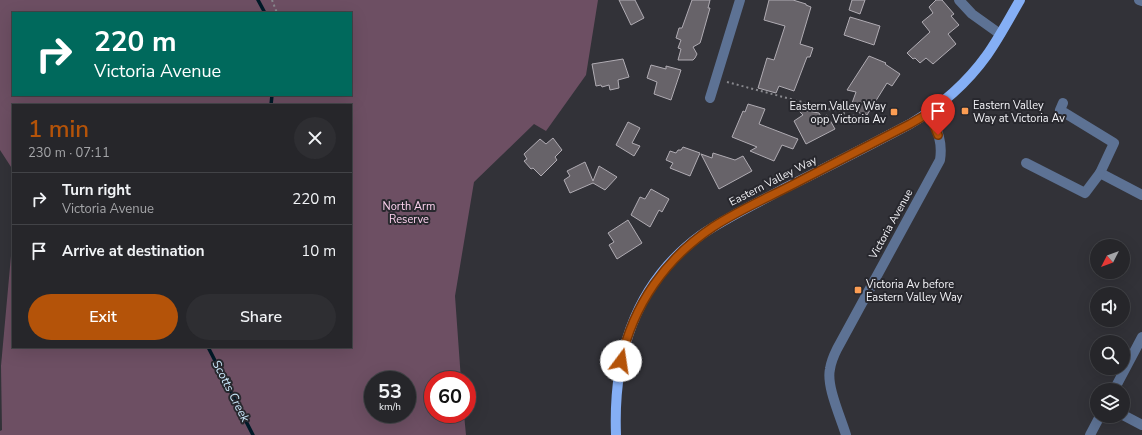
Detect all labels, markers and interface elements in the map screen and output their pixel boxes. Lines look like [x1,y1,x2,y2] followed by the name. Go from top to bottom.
[94,23,177,61] text: 220 m
[28,28,80,80] icon: right
[94,59,221,83] text: Victoria Avenue
[921,94,955,135] pin
[973,98,1065,126] place label: Eastern Valley Way at Victoria Av
[790,99,886,127] place label: Eastern Valley Way opp Victoria Av
[927,100,949,122] icon: arrive
[960,106,970,116] marker: Eastern Valley Way at Victoria Av
[889,107,899,117] marker: Eastern Valley Way opp Victoria Av
[28,113,89,145] text: 1 min
[294,117,336,159] button: close
[28,144,110,162] text: 230 m · 07:11
[727,152,820,210] street label: Eastern Valley Way
[62,180,131,200] text: Turn right
[865,186,916,263] street label: Victoria Avenue
[28,188,50,210] icon: right
[292,189,336,209] text: 220 m
[383,199,435,227] park label: North Arm Reserve
[62,200,154,218] text: Victoria Avenue
[1090,239,1130,279] north arrow
[1090,239,1130,423] map controls
[28,240,50,262] icon: arrive
[62,241,205,261] text: Arrive at destination
[301,241,336,261] text: 10 m
[865,277,963,305] place label: Victoria Av before Eastern Valley Way
[853,285,863,295] marker: Victoria Av before Eastern Valley Way
[1090,287,1130,327] button: sound
[28,294,178,340] button: Exit
[186,294,336,340] button: Share
[1090,335,1130,375] button: search
[600,340,642,382] position arrow
[209,357,254,426] water label: Scotts Creek
[424,371,476,423] speed limit sign: 60
[378,378,402,405] text: 53
[1090,383,1130,423] button: layers
[379,400,401,414] text: km/h

